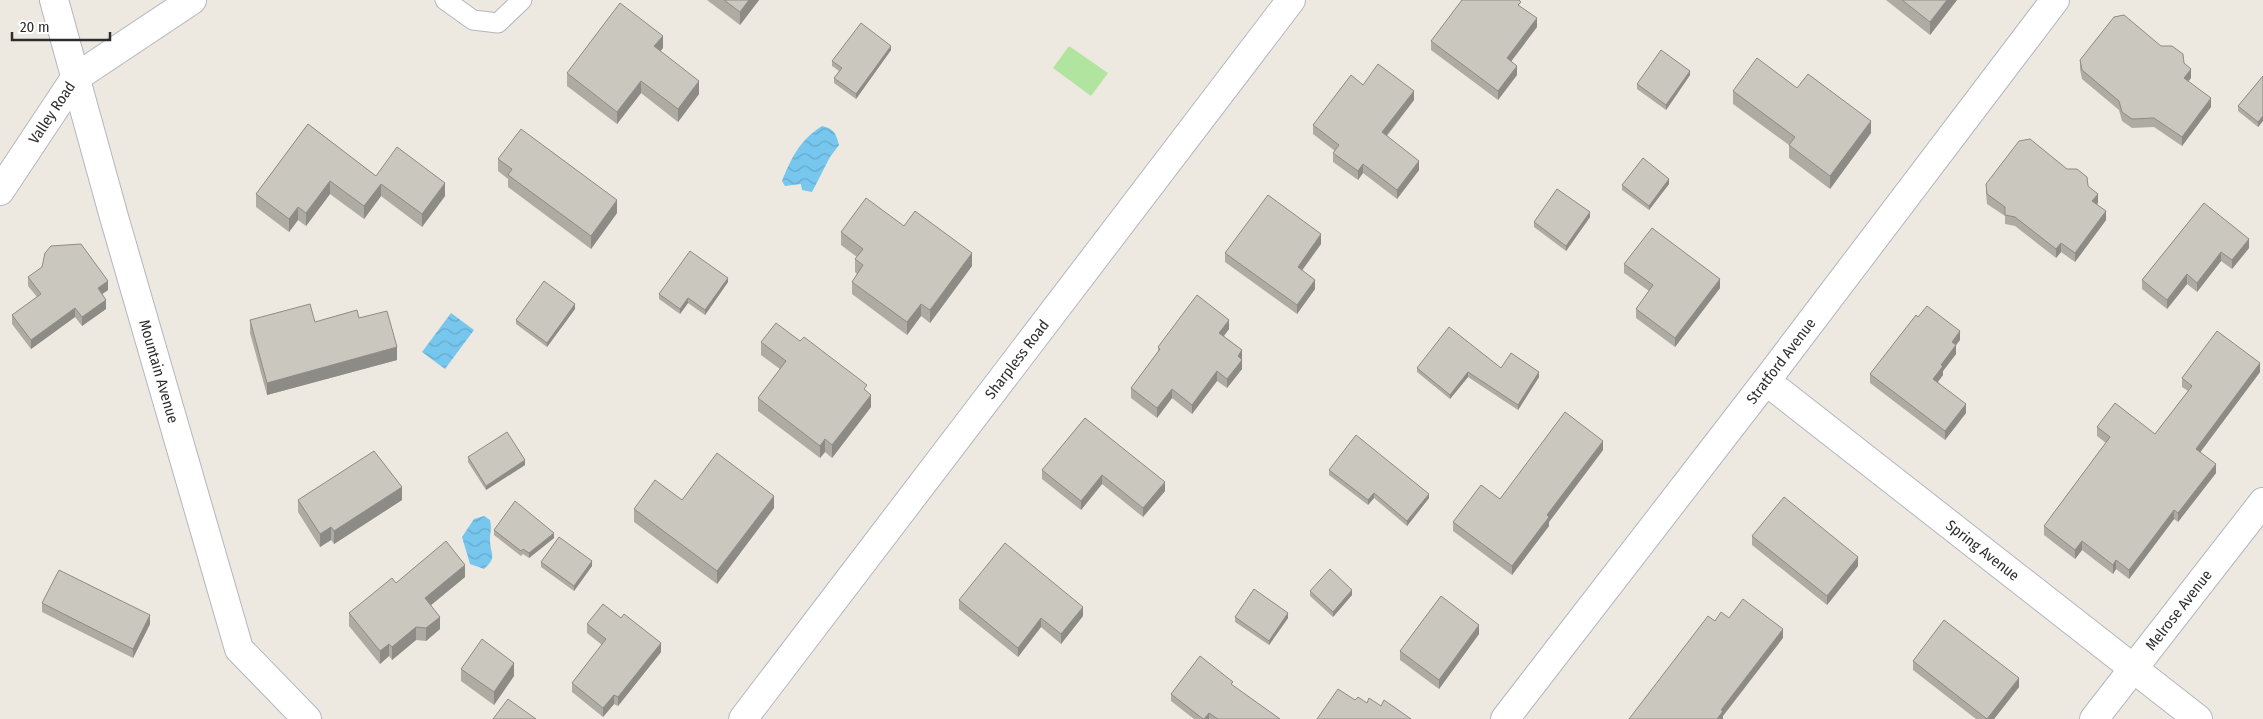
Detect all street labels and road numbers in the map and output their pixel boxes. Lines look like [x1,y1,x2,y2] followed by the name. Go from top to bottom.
[25,78,79,147] street label: Valley Road
[1743,315,1819,408] street label: Stratford Avenue
[981,316,1053,403] street label: Sharpless Road
[135,318,182,425] street label: Mountain Avenue
[1942,516,2023,585] street label: Spring Avenue
[2142,566,2216,654] street label: Melrose Avenue

